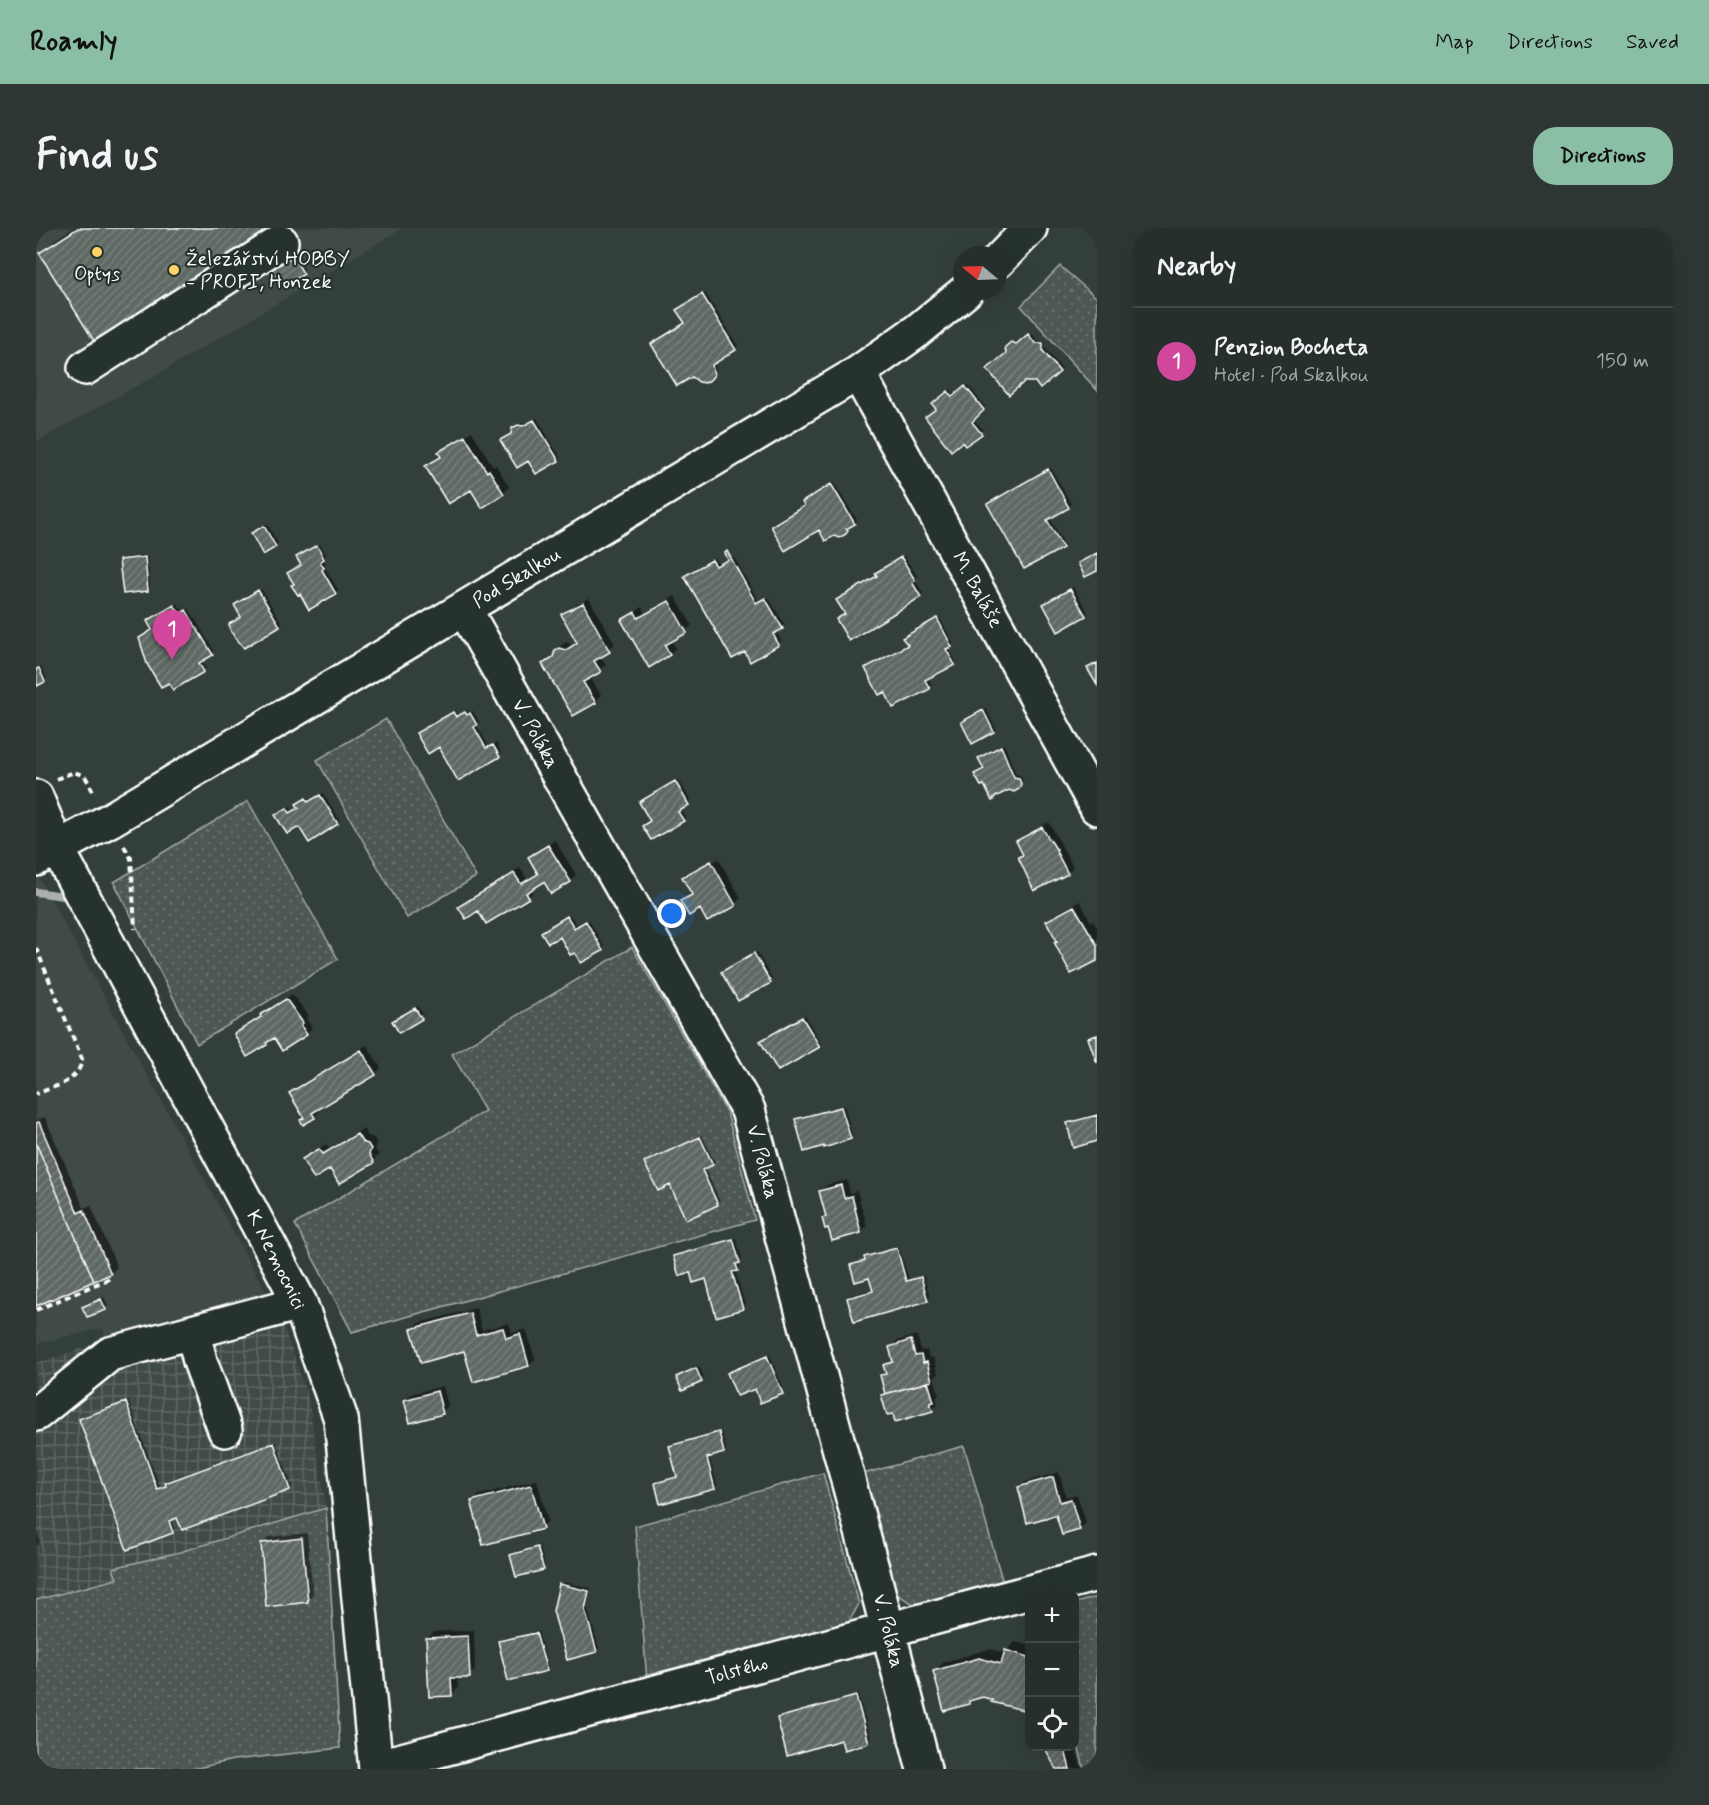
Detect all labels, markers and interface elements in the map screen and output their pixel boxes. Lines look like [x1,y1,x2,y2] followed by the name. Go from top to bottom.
[30,24,118,61] text: Roamly
[1435,28,1474,56] text: Map
[1507,28,1593,56] text: Directions
[1626,28,1679,56] text: Saved
[1533,127,1673,185] button: Directions
[36,129,158,184] text: Find us
[90,245,104,259] marker: Optys
[186,246,350,296] place label: Železářství HOBBY - PROFI, Honzek
[953,246,1007,300] north arrow
[1157,250,1236,284] text: Nearby
[74,261,120,288] place label: Optys
[167,263,181,277] marker: Železářství HOBBY - PROFI, Honzek
[1214,334,1368,362] text: Penzion Bocheta
[1172,348,1181,375] text: 1
[1596,348,1649,375] text: 150 m
[1214,362,1369,389] text: Hotel · Pod Skalkou
[468,541,566,615] street label: Pod Skalkou
[945,547,1009,633] street label: M. Baláše
[152,610,192,660] pin: 1
[505,694,565,774] street label: V. Poláka
[657,899,686,928] your location
[739,1122,785,1202] street label: V. Poláka
[239,1206,313,1314] street label: K Nemocnici
[1025,1589,1079,1751] map controls
[1025,1589,1079,1643] button: +
[866,1591,910,1671] street label: V. Poláka
[1025,1643,1079,1697] button: −
[703,1650,771,1692] street label: Tolstého
[1025,1697,1079,1751] button: locate

